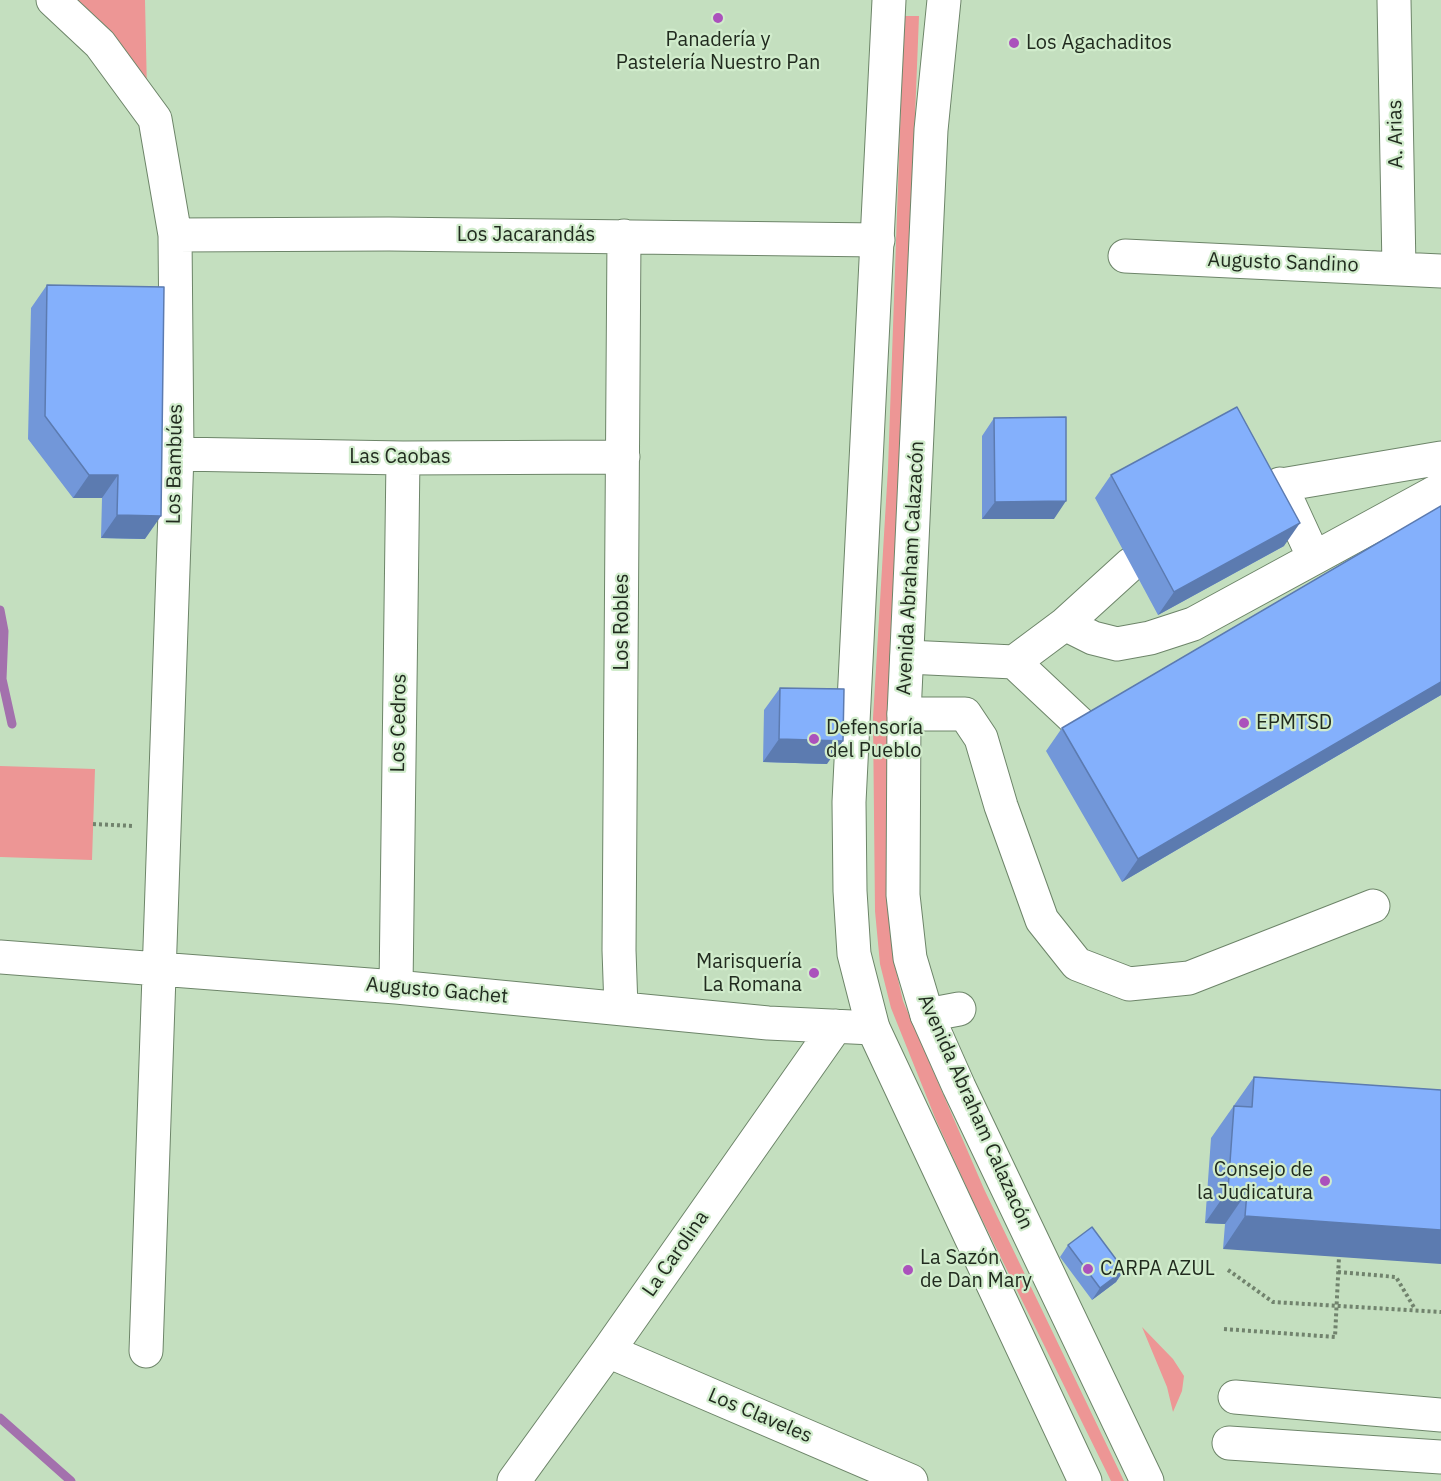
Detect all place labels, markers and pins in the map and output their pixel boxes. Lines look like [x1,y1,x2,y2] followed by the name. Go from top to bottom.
[711,11,725,25] marker: Panadería y Pastelería Nuestro Pan
[616,28,820,75] place label: Panadería y Pastelería Nuestro Pan
[1026,31,1172,55] place label: Los Agachaditos
[1007,36,1021,50] marker: Los Agachaditos
[1256,711,1332,735] place label: EPMTSD
[826,716,923,763] place label: Defensoría del Pueblo
[1237,716,1251,730] marker: EPMTSD
[807,732,821,746] marker: Defensoría del Pueblo
[696,950,802,997] place label: Marisquería La Romana
[807,966,821,980] marker: Marisquería La Romana
[1197,1158,1313,1205] place label: Consejo de la Judicatura
[1318,1174,1332,1188] marker: Consejo de la Judicatura
[920,1246,1032,1293] place label: La Sazón de Dan Mary
[1100,1257,1215,1281] place label: CARPA AZUL
[1081,1262,1095,1276] marker: CARPA AZUL
[901,1263,915,1277] marker: La Sazón de Dan Mary

